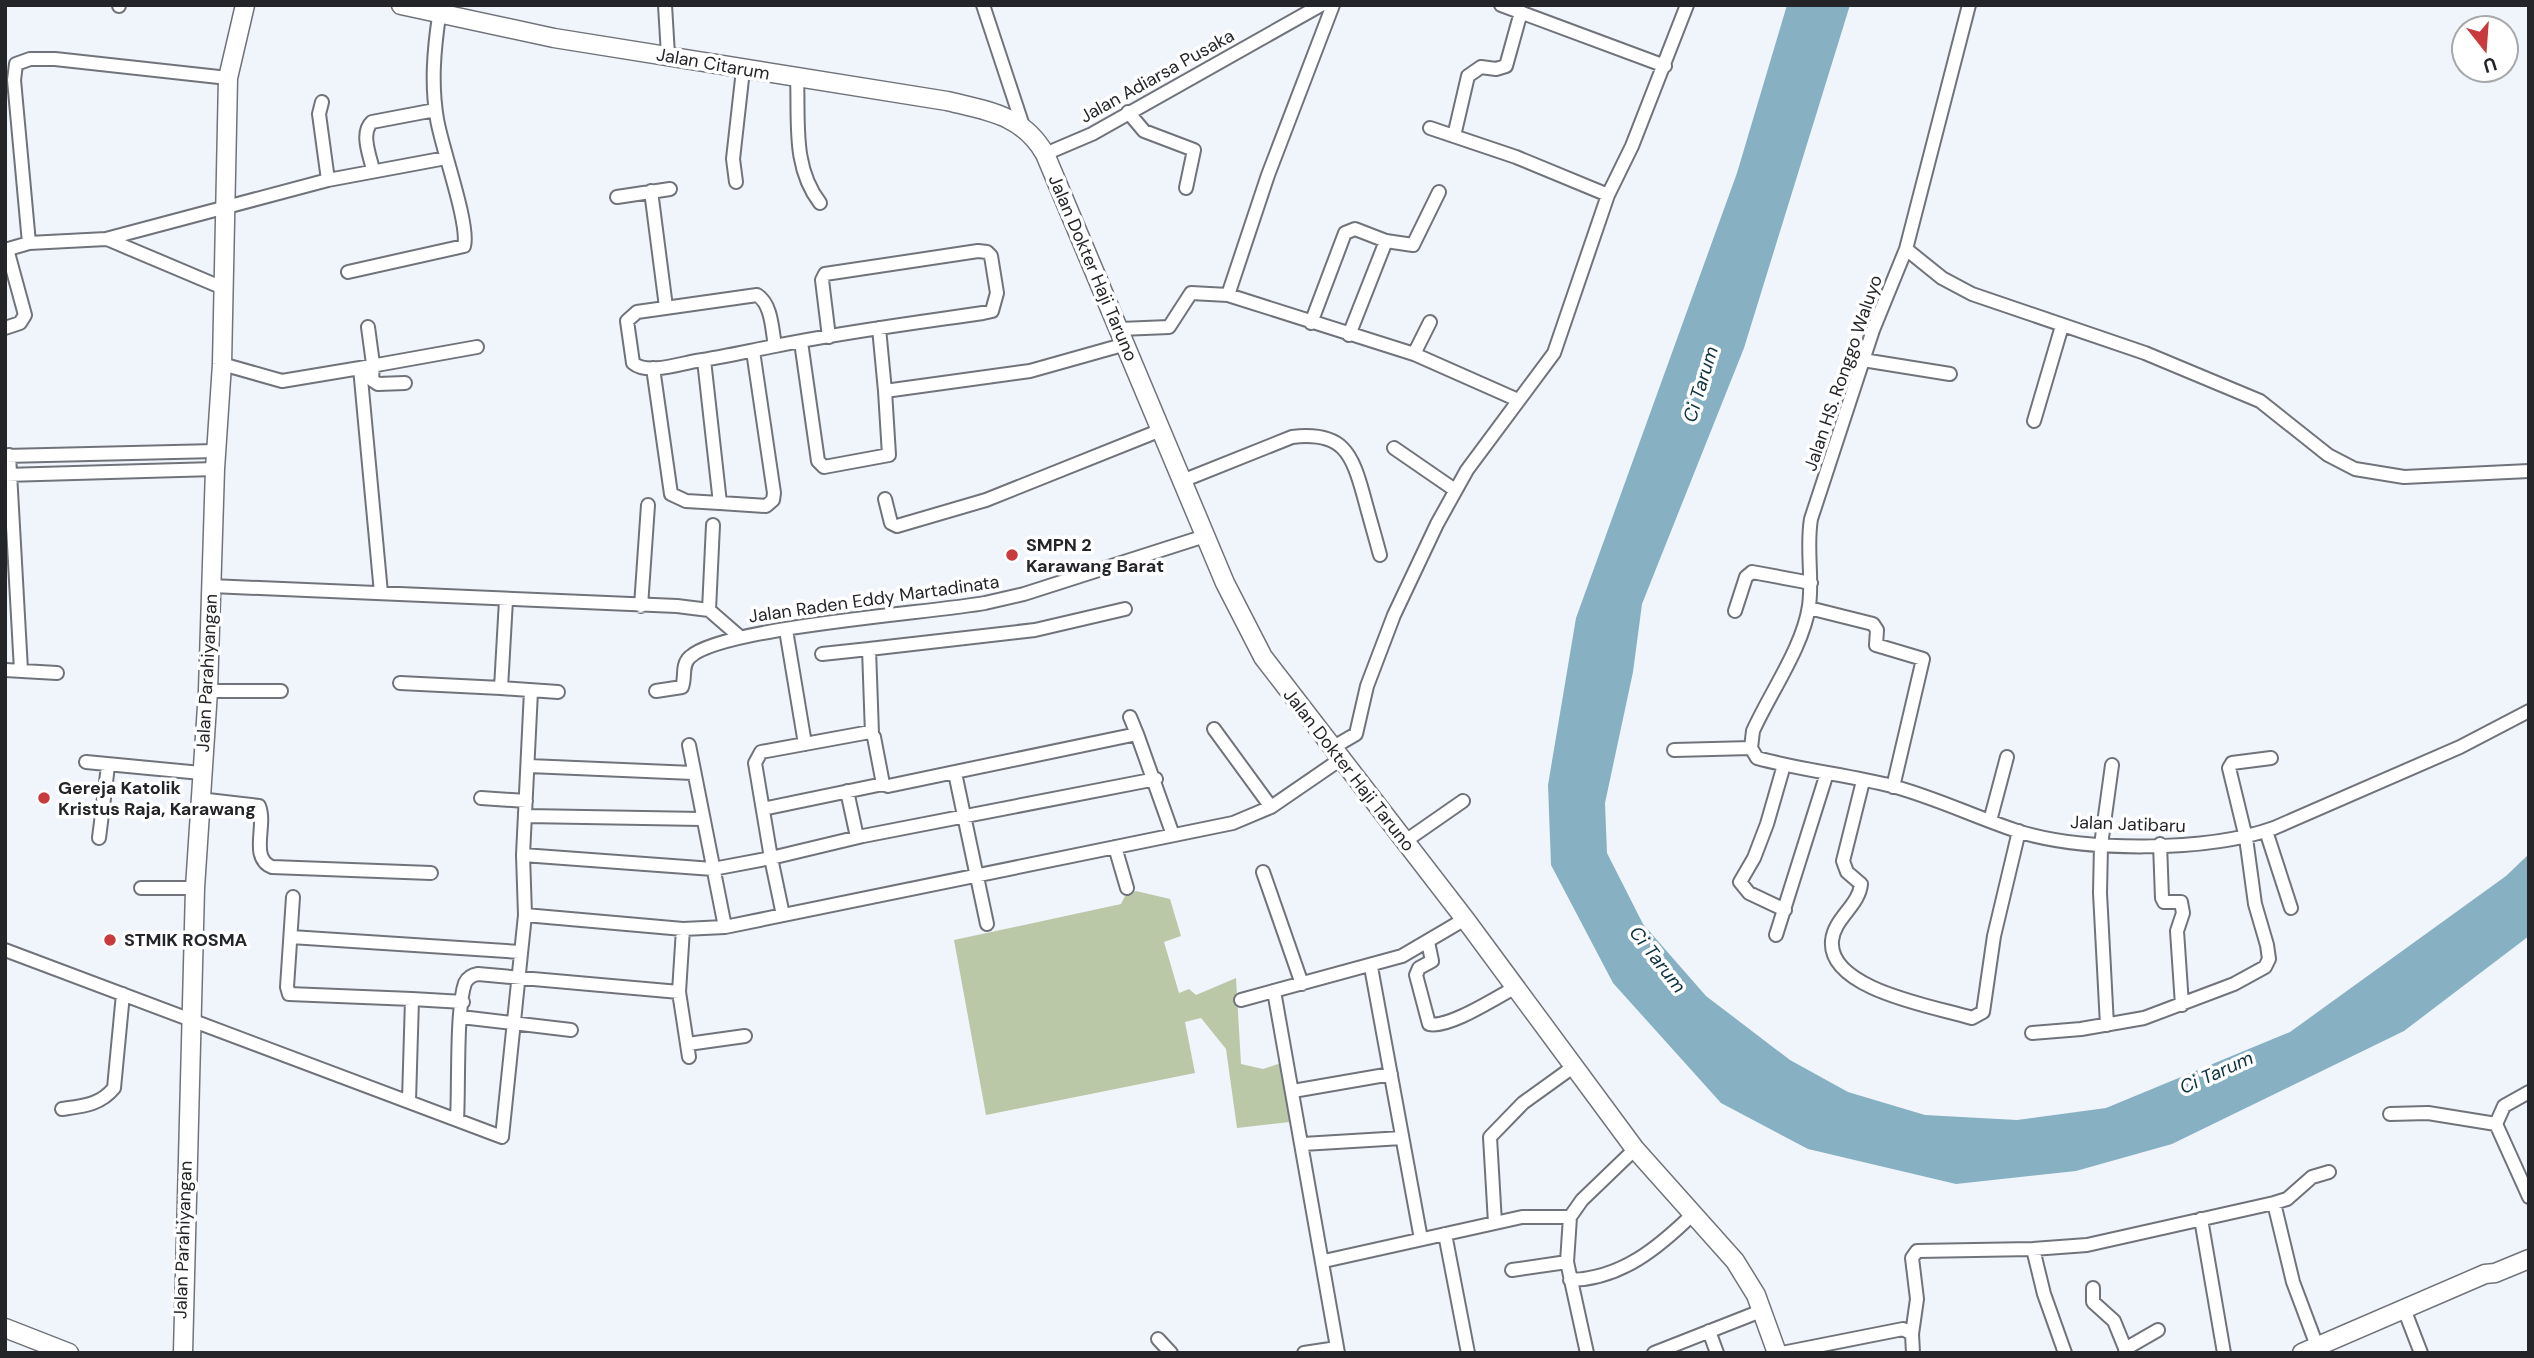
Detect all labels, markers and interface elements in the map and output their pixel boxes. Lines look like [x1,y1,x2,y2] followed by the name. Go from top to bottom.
[2450,14,2520,84] north arrow
[1075,24,1239,128] street label: Jalan Adiarsa Pusaka
[654,42,772,86] street label: Jalan Citarum
[2480,51,2500,79] text: U
[1043,171,1143,365] street label: Jalan Dokter Haji Taruno
[1798,272,1888,474] street label: Jalan HS. Ronggo Waluyo
[1677,343,1724,425] water label: Ci Tarum
[1026,533,1164,578] place label: SMPN 2 Karawang Barat
[1004,547,1020,563] marker: SMPN 2 Karawang Barat
[747,570,1001,628] street label: Jalan Raden Eddy Martadinata
[191,593,223,753] street label: Jalan Parahiyangan
[1278,684,1420,856] street label: Jalan Dokter Haji Taruno
[58,776,256,821] place label: Gereja Katolik Kristus Raja, Karawang
[36,790,52,806] marker: Gereja Katolik Kristus Raja, Karawang
[2070,810,2186,838] street label: Jalan Jatibaru
[1624,921,1692,998] water label: Ci Tarum
[124,928,248,952] place label: STMIK ROSMA
[102,932,118,948] marker: STMIK ROSMA
[2175,1045,2257,1100] water label: Ci Tarum
[168,1160,198,1320] street label: Jalan Parahiyangan

